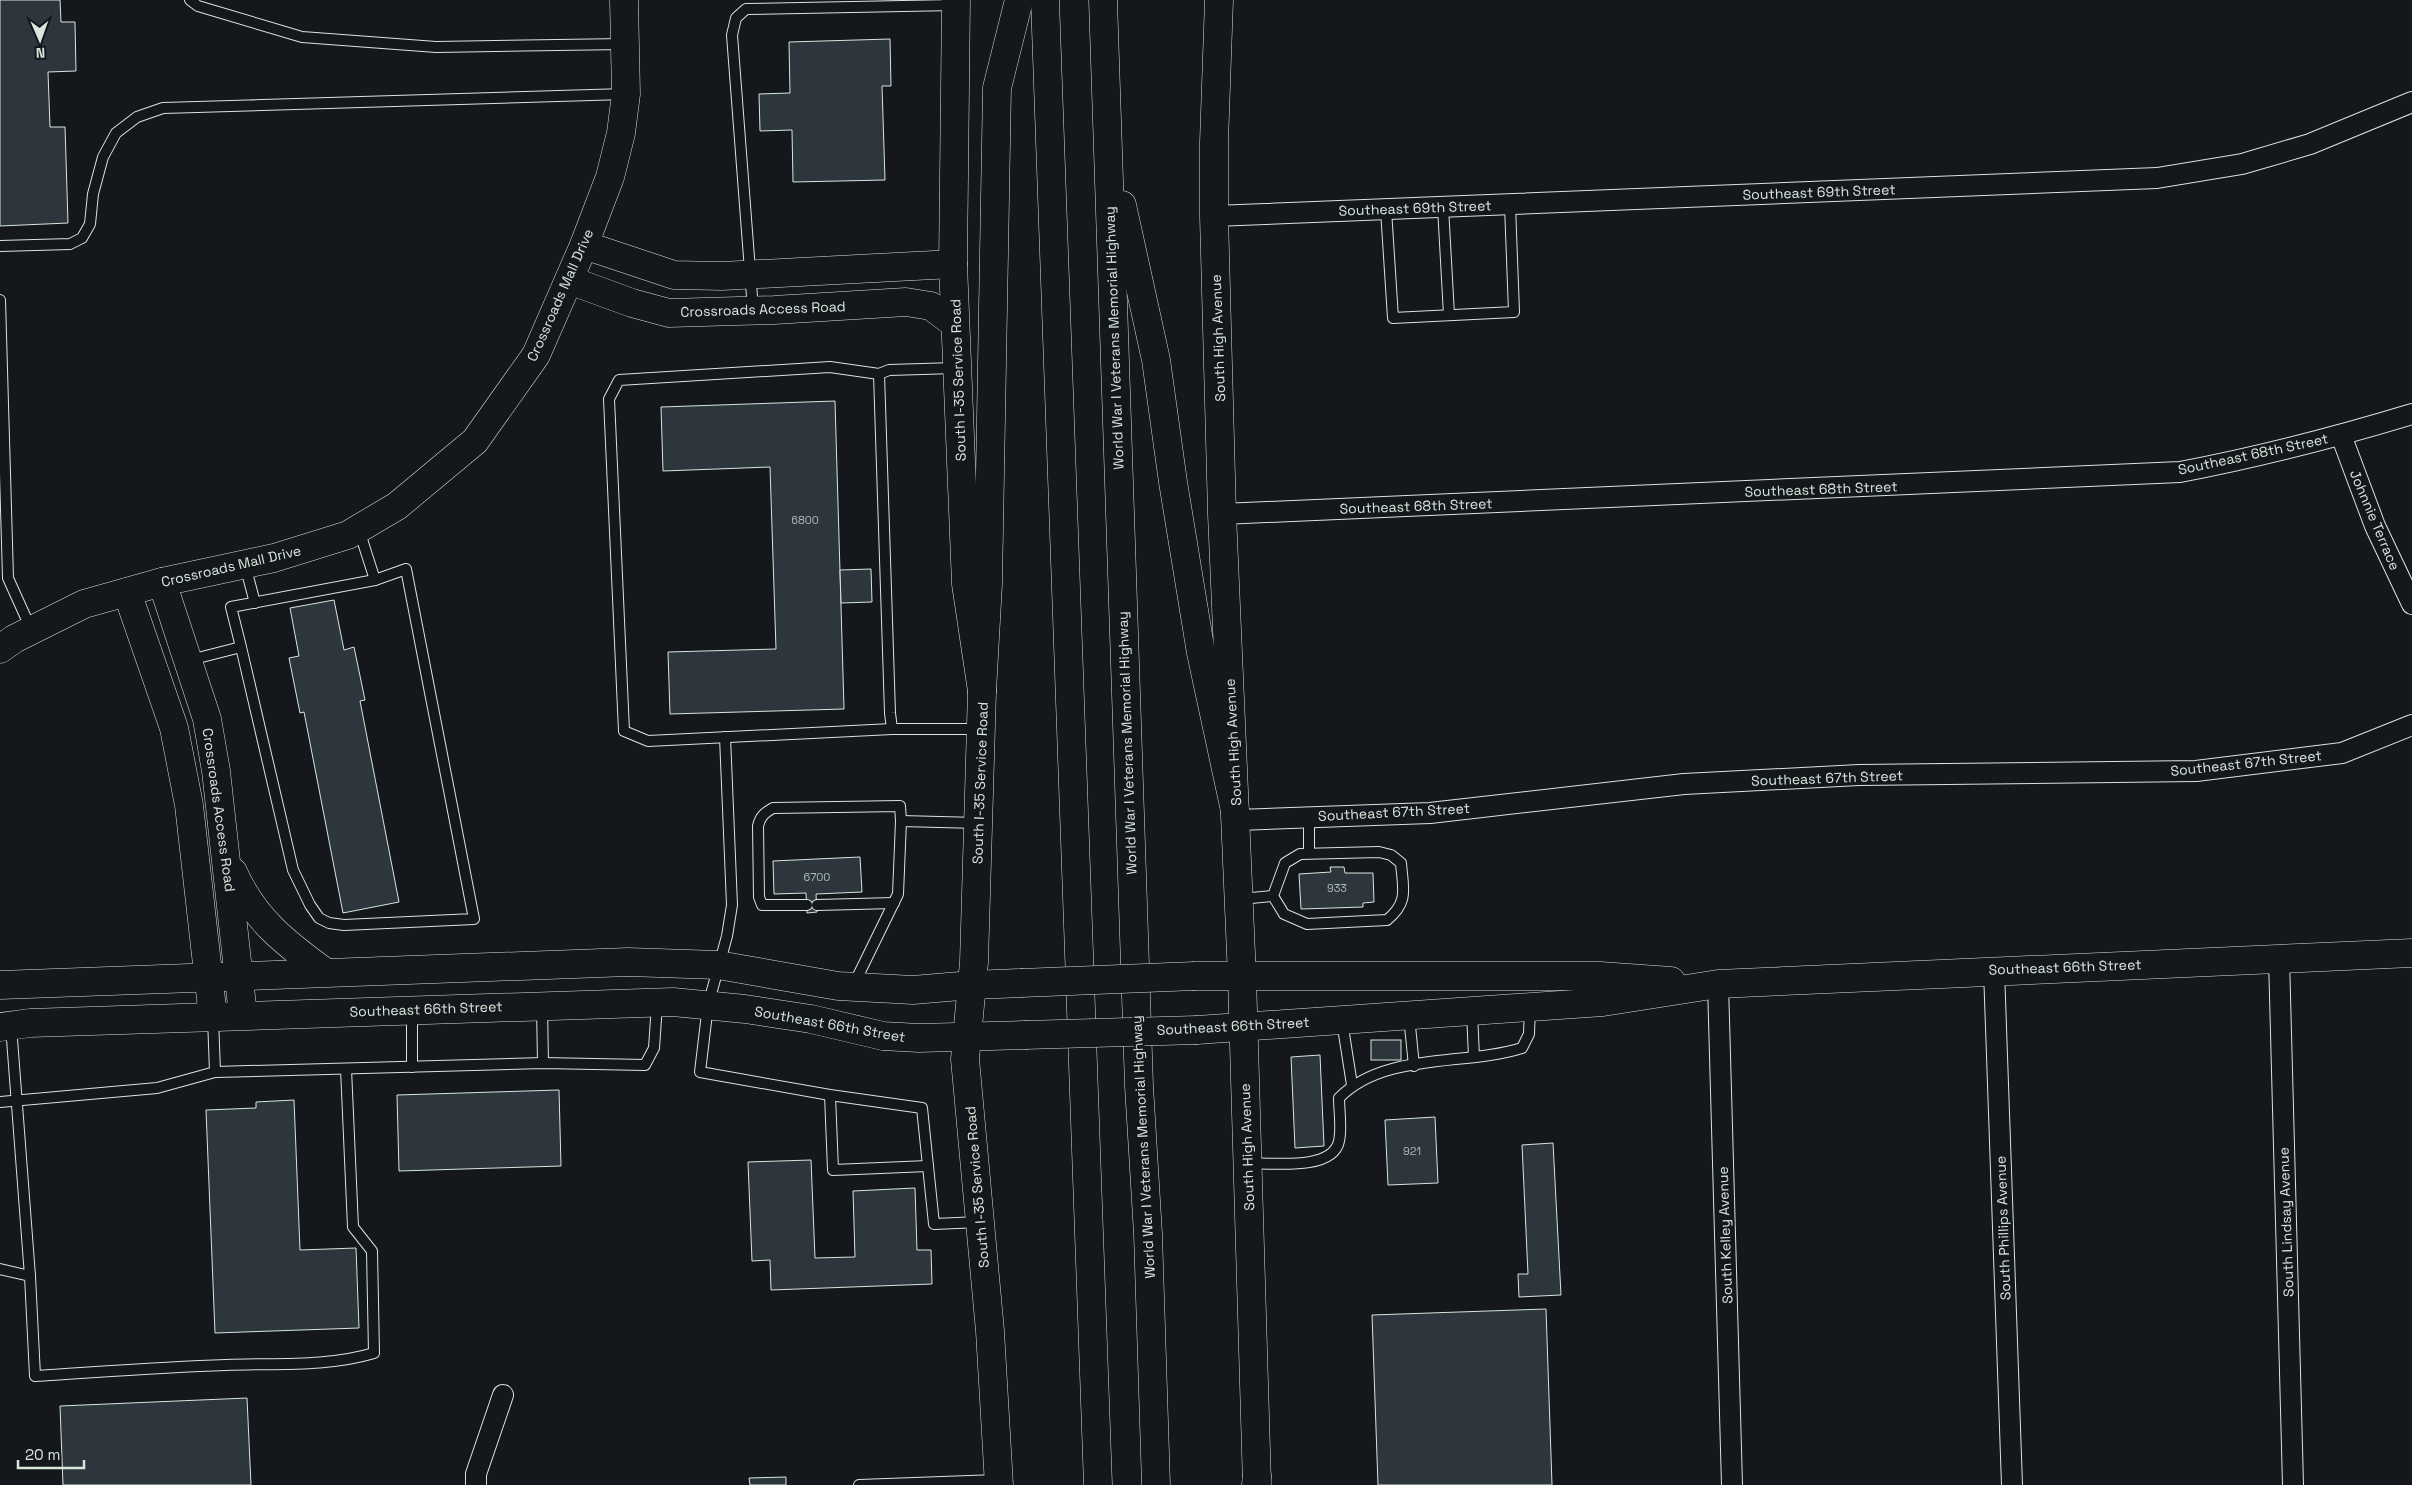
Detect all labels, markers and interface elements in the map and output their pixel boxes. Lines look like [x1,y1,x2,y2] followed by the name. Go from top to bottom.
[15,15,65,65] north arrow
[35,44,45,62] text: N
[1742,180,1896,204] street label: Southeast 69th Street
[1338,196,1492,220] street label: Southeast 69th Street
[1100,206,1128,470] street label: World War I Veterans Memorial Highway
[523,226,597,364] street label: Crossroads Mall Drive
[1207,274,1229,402] street label: South High Avenue
[680,297,846,321] street label: Crossroads Access Road
[946,299,970,461] street label: South I-35 Service Road
[2176,429,2330,479] street label: Southeast 68th Street
[2346,467,2404,573] street label: Johnnie Terrace
[1744,477,1898,501] street label: Southeast 68th Street
[1339,494,1493,518] street label: Southeast 68th Street
[791,513,819,527] house number: 6800
[159,541,303,591] street label: Crossroads Mall Drive
[1113,611,1141,875] street label: World War I Veterans Memorial Highway
[1221,678,1245,806] street label: South High Avenue
[968,702,992,864] street label: South I-35 Service Road
[199,727,239,893] street label: Crossroads Access Road
[2169,746,2323,780] street label: Southeast 67th Street
[1751,766,1903,790] street label: Southeast 67th Street
[1318,799,1470,825] street label: Southeast 67th Street
[804,870,830,884] house number: 6700
[1327,881,1347,895] house number: 933
[1988,955,2142,979] street label: Southeast 66th Street
[349,997,503,1021] street label: Southeast 66th Street
[753,1002,907,1046] street label: Southeast 66th Street
[1156,1013,1310,1039] street label: Southeast 66th Street
[1127,1015,1159,1279] street label: World War I Veterans Memorial Highway
[1236,1083,1258,1211] street label: South High Avenue
[961,1105,993,1269] street label: South I-35 Service Road
[1403,1144,1421,1158] house number: 921
[2274,1147,2298,1297] street label: South Lindsay Avenue
[1991,1156,2015,1300] street label: South Phillips Avenue
[1714,1166,1736,1304] street label: South Kelley Avenue
[18,1438,84,1470] scale bar
[25,1445,60,1464] text: 20 m

